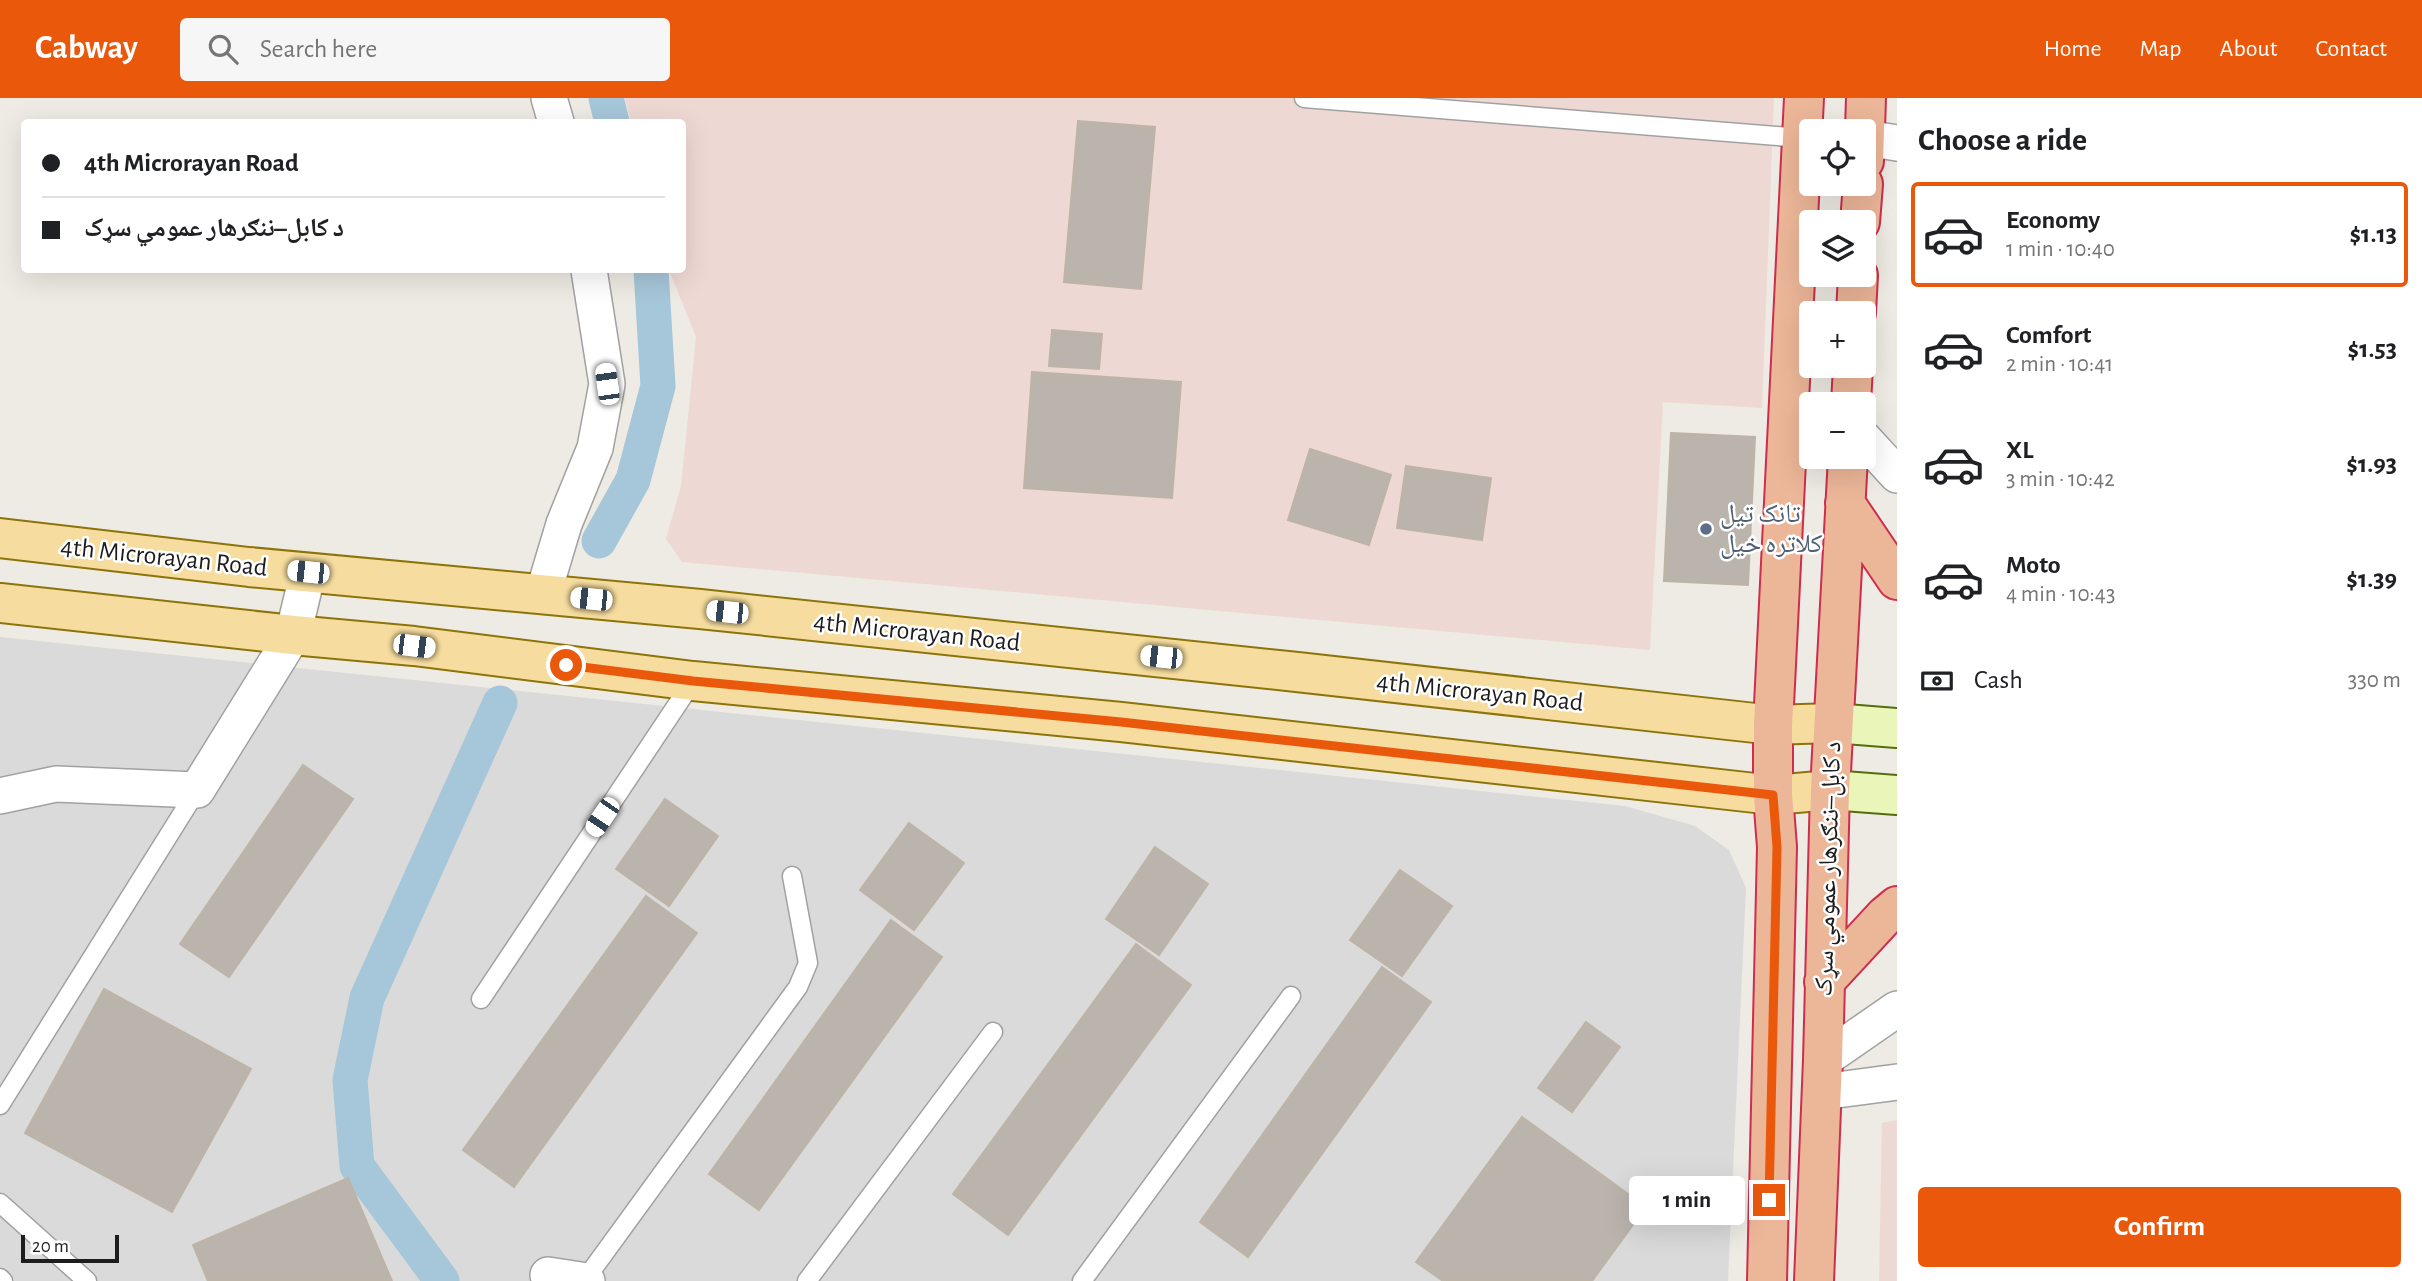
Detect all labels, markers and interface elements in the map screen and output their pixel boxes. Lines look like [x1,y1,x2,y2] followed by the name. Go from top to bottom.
[180,18,670,81] search box
[204,30,242,68] icon: search
[35,32,138,65] text: Cabway
[260,36,377,62] text: Search here
[2044,37,2102,61] text: Home
[2140,37,2182,61] text: Map
[2220,37,2277,61] text: About
[2315,37,2387,61] text: Contact
[1799,119,1876,469] map controls
[1799,119,1876,196] button: locate
[1918,124,2087,156] text: Choose a ride
[84,150,299,176] text: 4th Microrayan Road
[1922,203,1985,266] icon: car
[2006,207,2100,233] text: Economy
[1799,210,1876,287] button: layers
[84,215,344,241] text: د کابل–ننګرهار عمومي سړک
[2349,221,2397,247] text: $1.13
[2006,238,2115,261] text: 1 min · 10:40
[1799,301,1876,378] button: +
[1922,318,1985,381] icon: car
[2006,322,2091,348] text: Comfort
[2348,336,2397,362] text: $1.53
[2006,353,2113,376] text: 2 min · 10:41
[594,362,621,406] car
[1799,392,1876,469] button: −
[1922,433,1985,496] icon: car
[2006,437,2033,463] text: XL
[2346,451,2397,477] text: $1.93
[2006,468,2115,491] text: 3 min · 10:42
[1720,501,1822,559] place label: تانک تیل کلاتره خیل
[1698,521,1714,537] marker: تانک تیل کلاتره خیل
[59,533,269,581] street label: 4th Microrayan Road
[1922,548,1985,611] icon: car
[2006,552,2061,578] text: Moto
[287,559,330,585] car
[2346,566,2397,592] text: $1.39
[2006,583,2115,606] text: 4 min · 10:43
[570,586,613,612] car
[706,599,749,625] car
[812,608,1022,656] street label: 4th Microrayan Road
[392,633,437,659] car
[1140,644,1183,670] car
[550,649,582,681] route start
[1918,662,1956,700] icon: cash
[1974,667,2023,693] text: Cash
[1375,668,1585,716] street label: 4th Microrayan Road
[2348,669,2401,692] text: 330 m
[1811,741,1852,997] street label: د کابل–ننګرهار عمومي سړک
[582,794,623,840] car
[1629,1176,1744,1224] callout: 1 min
[1753,1184,1785,1216] route end
[1918,1187,2401,1267] button: Confirm
[1663,1189,1711,1212] text: 1 min
[21,1232,119,1264] scale bar
[32,1237,69,1256] text: 20 m

